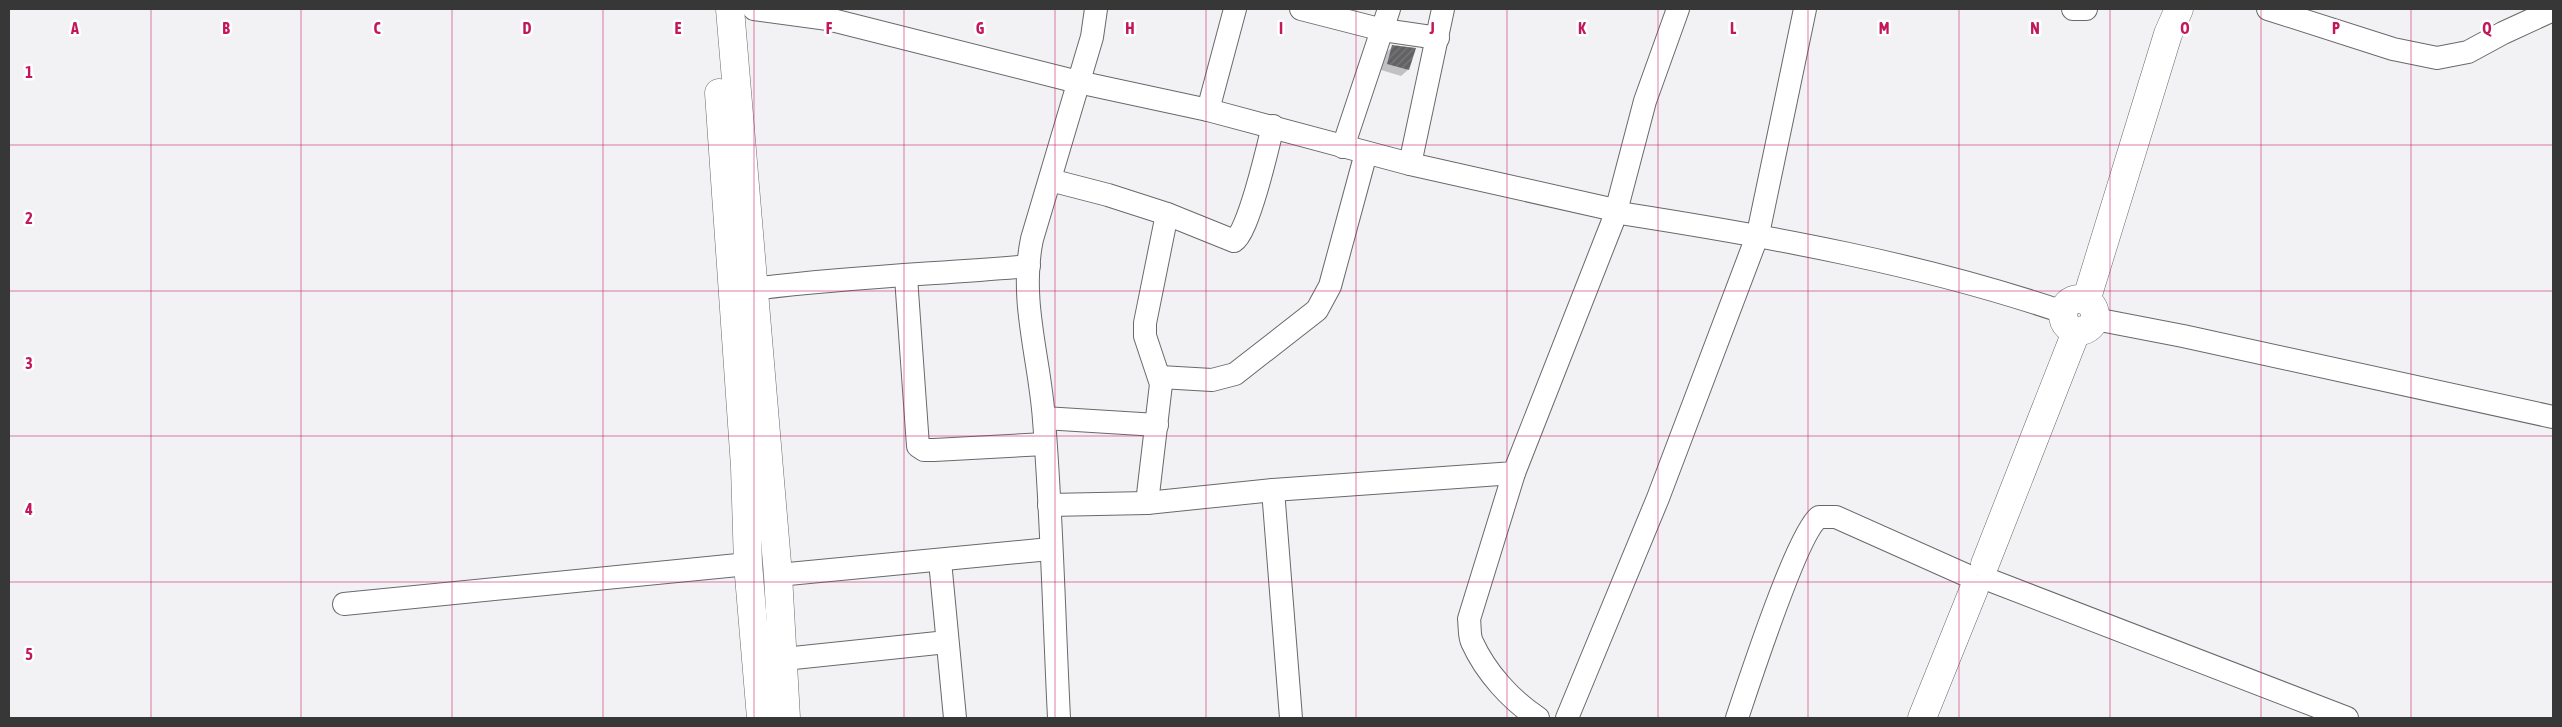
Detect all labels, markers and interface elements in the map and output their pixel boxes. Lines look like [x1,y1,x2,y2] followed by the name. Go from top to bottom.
[70,19,79,37] text: A
[222,19,230,37] text: B
[373,19,381,37] text: C
[523,19,532,37] text: D
[675,19,682,37] text: E
[826,19,833,37] text: F
[976,19,985,37] text: G
[1125,19,1135,37] text: H
[1279,19,1283,37] text: I
[1428,19,1435,37] text: J
[1578,19,1586,37] text: K
[1730,19,1737,37] text: L
[1879,19,1889,37] text: M
[2030,19,2040,37] text: N
[2180,19,2190,37] text: O
[2332,19,2340,37] text: P
[2482,19,2492,37] text: Q
[25,63,33,81] text: 1
[25,209,33,227] text: 2
[25,354,33,372] text: 3
[24,500,33,518] text: 4
[25,645,33,663] text: 5

